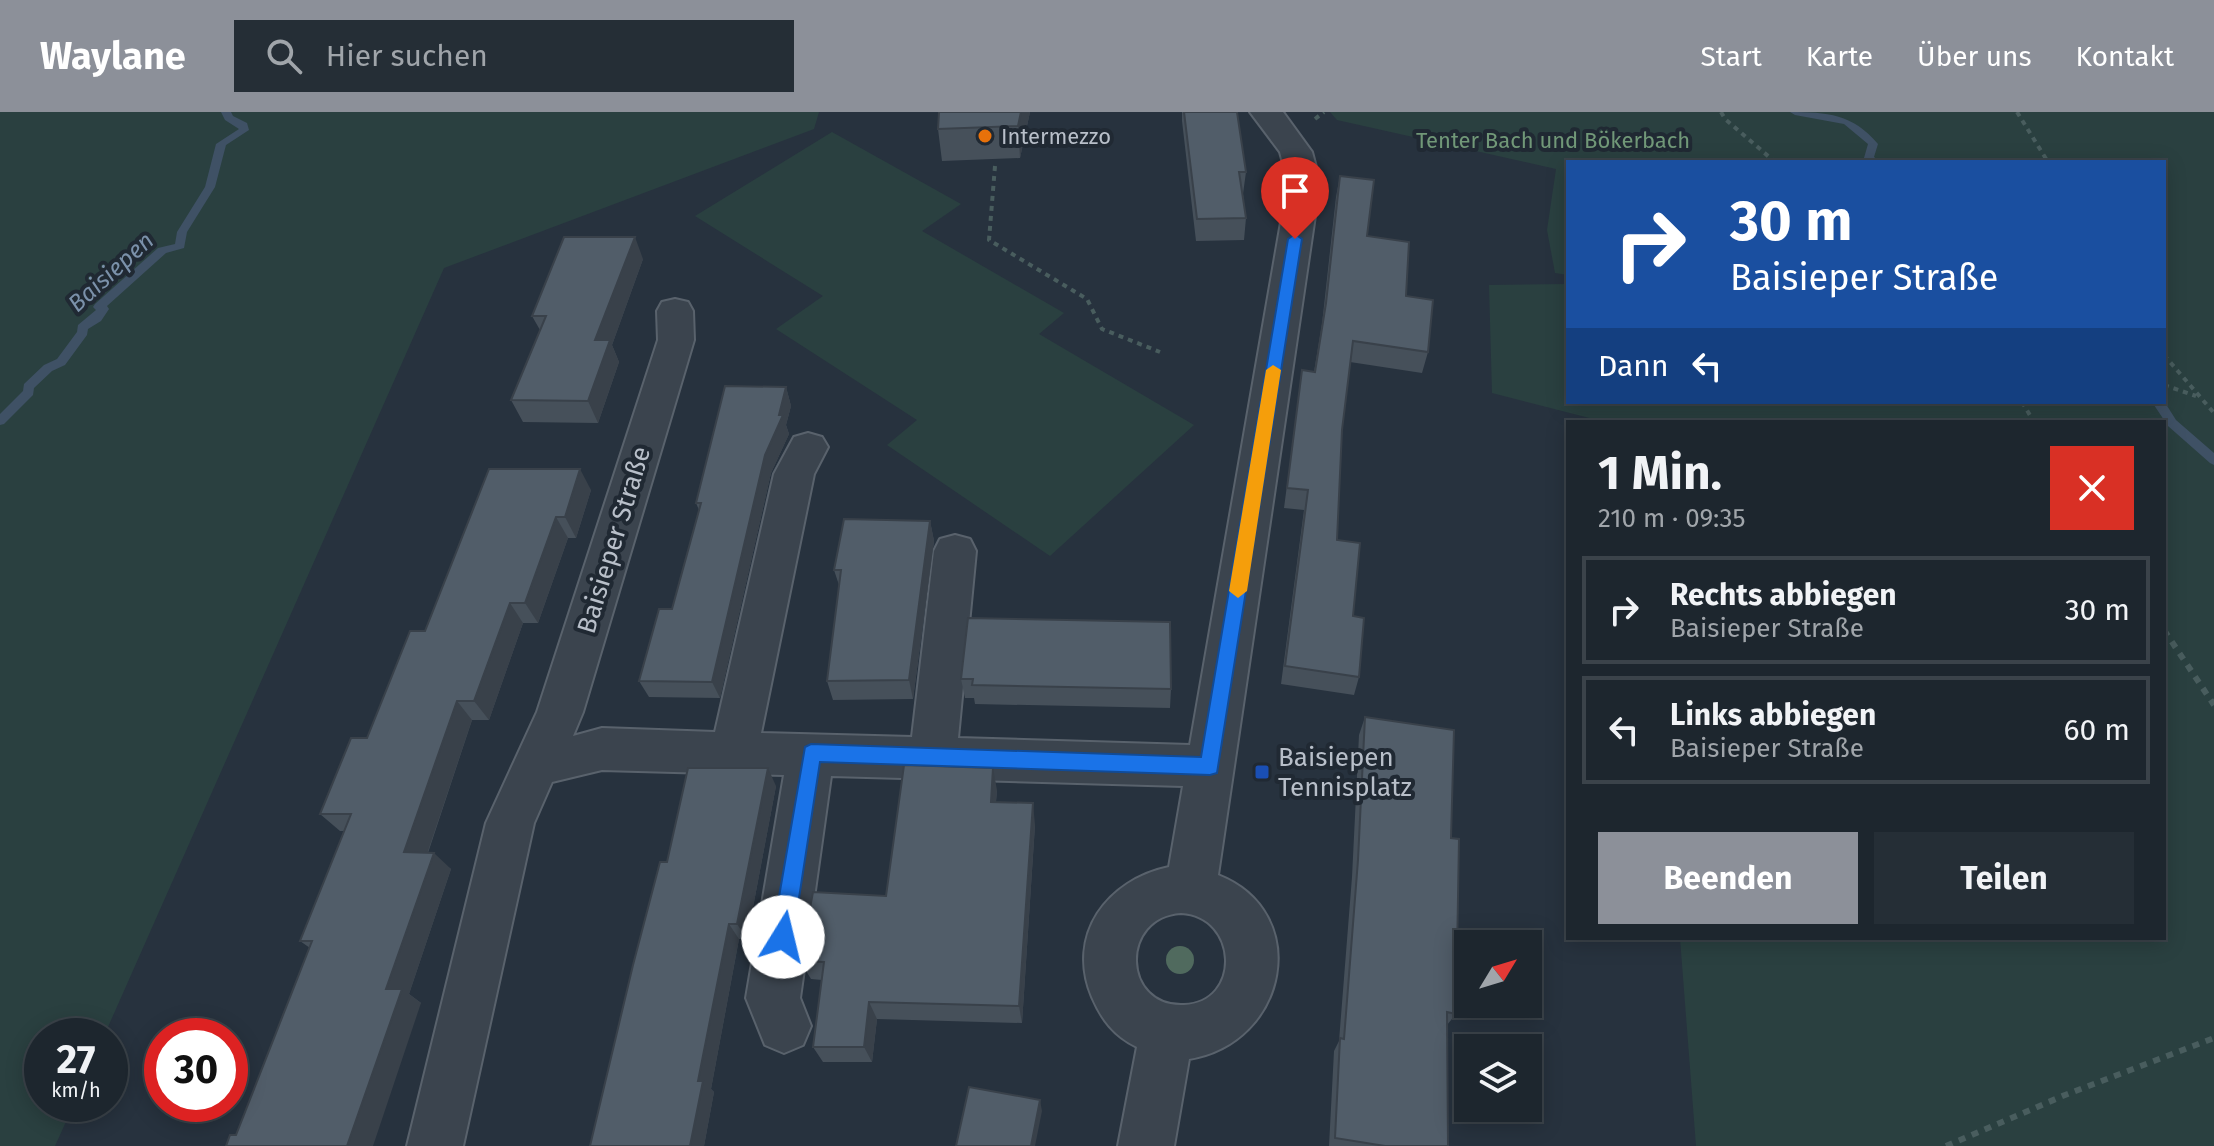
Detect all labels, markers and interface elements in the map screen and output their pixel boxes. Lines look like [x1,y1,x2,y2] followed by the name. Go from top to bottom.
[234,20,794,92] search box
[40,33,186,79] text: Waylane
[262,34,306,78] icon: search
[326,38,488,74] text: Hier suchen
[1700,40,1762,73] text: Start
[1806,40,1873,73] text: Karte
[1917,40,2032,73] text: Über uns
[2076,40,2174,73] text: Kontakt
[1001,123,1111,150] place label: Intermezzo
[976,127,994,145] marker: Intermezzo
[1416,127,1690,154] park label: Tenter Bach und Bökerbach
[1261,157,1329,239] pin
[1273,169,1317,213] icon: arrive
[1730,188,1852,255] text: 30 m
[1598,192,1702,296] icon: right
[63,226,159,318] water label: Baisiepen
[1730,256,1998,300] text: Baisieper Straße
[1685,344,1729,388] icon: left
[1598,348,1669,384] text: Dann
[571,443,657,637] street label: Baisieper Straße
[1598,444,1722,502] text: 1 Min.
[2050,446,2134,530] button: close
[1598,503,1746,534] text: 210 m · 09:35
[1670,577,1897,613] text: Rechts abbiegen
[1602,588,1646,632] icon: right
[2065,592,2130,628] text: 30 m
[1670,613,1864,644] text: Baisieper Straße
[1670,697,1876,733] text: Links abbiegen
[1602,708,1646,752] icon: left
[2064,712,2130,748] text: 60 m
[1670,733,1864,764] text: Baisieper Straße
[1278,742,1412,803] place label: Baisiepen Tennisplatz
[1253,763,1271,781] marker: Baisiepen Tennisplatz
[1598,832,1858,924] button: Beenden
[1874,832,2134,924] button: Teilen
[741,895,825,979] position arrow
[1454,930,1542,1018] north arrow
[1454,930,1542,1122] map controls
[144,1018,248,1122] speed limit sign: 30
[1454,1034,1542,1122] button: layers
[57,1036,96,1084] text: 27
[51,1078,101,1102] text: km/h

